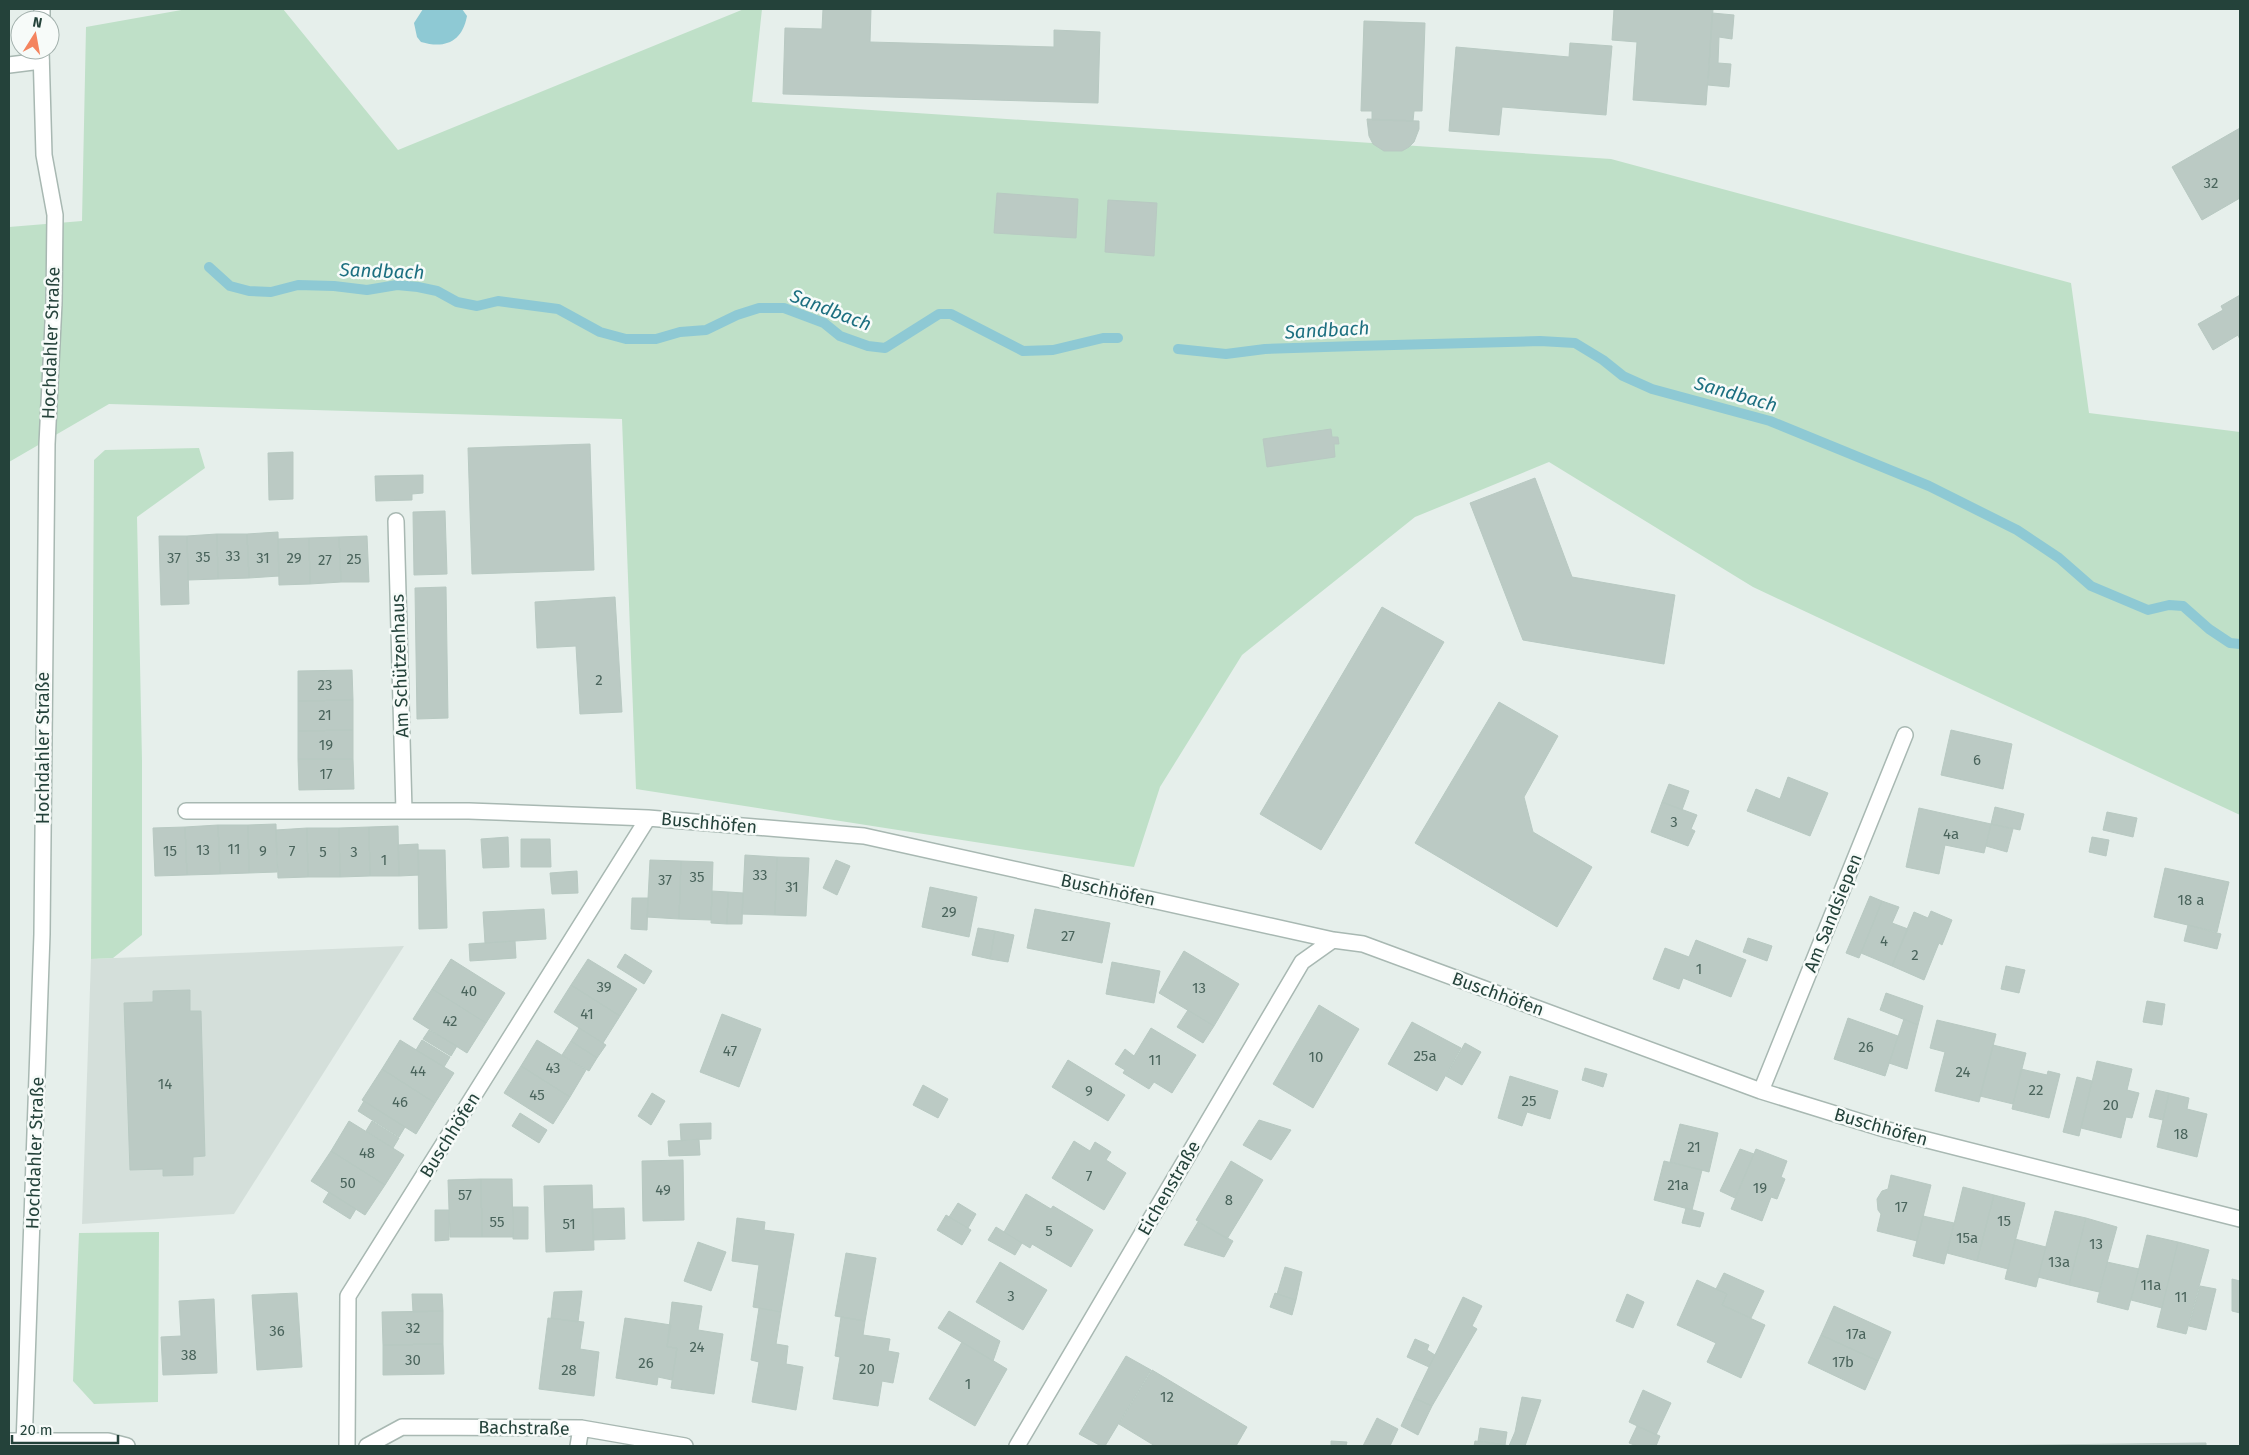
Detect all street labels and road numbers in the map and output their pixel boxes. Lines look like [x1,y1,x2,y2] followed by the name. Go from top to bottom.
[37,266,65,420] street label: Hochdahler Straße
[386,594,414,738] street label: Am Schützenhaus
[32,672,54,824] street label: Hochdahler Straße
[660,808,758,838] street label: Buschhöfen
[1799,851,1867,975] street label: Am Sandsiepen
[1059,869,1157,911] street label: Buschhöfen
[1449,967,1547,1021] street label: Buschhöfen
[21,1076,49,1230] street label: Hochdahler Straße
[415,1088,485,1182] street label: Buschhöfen
[1832,1103,1930,1151] street label: Buschhöfen
[1133,1137,1205,1239] street label: Eichenstraße
[478,1416,570,1440] street label: Bachstraße

